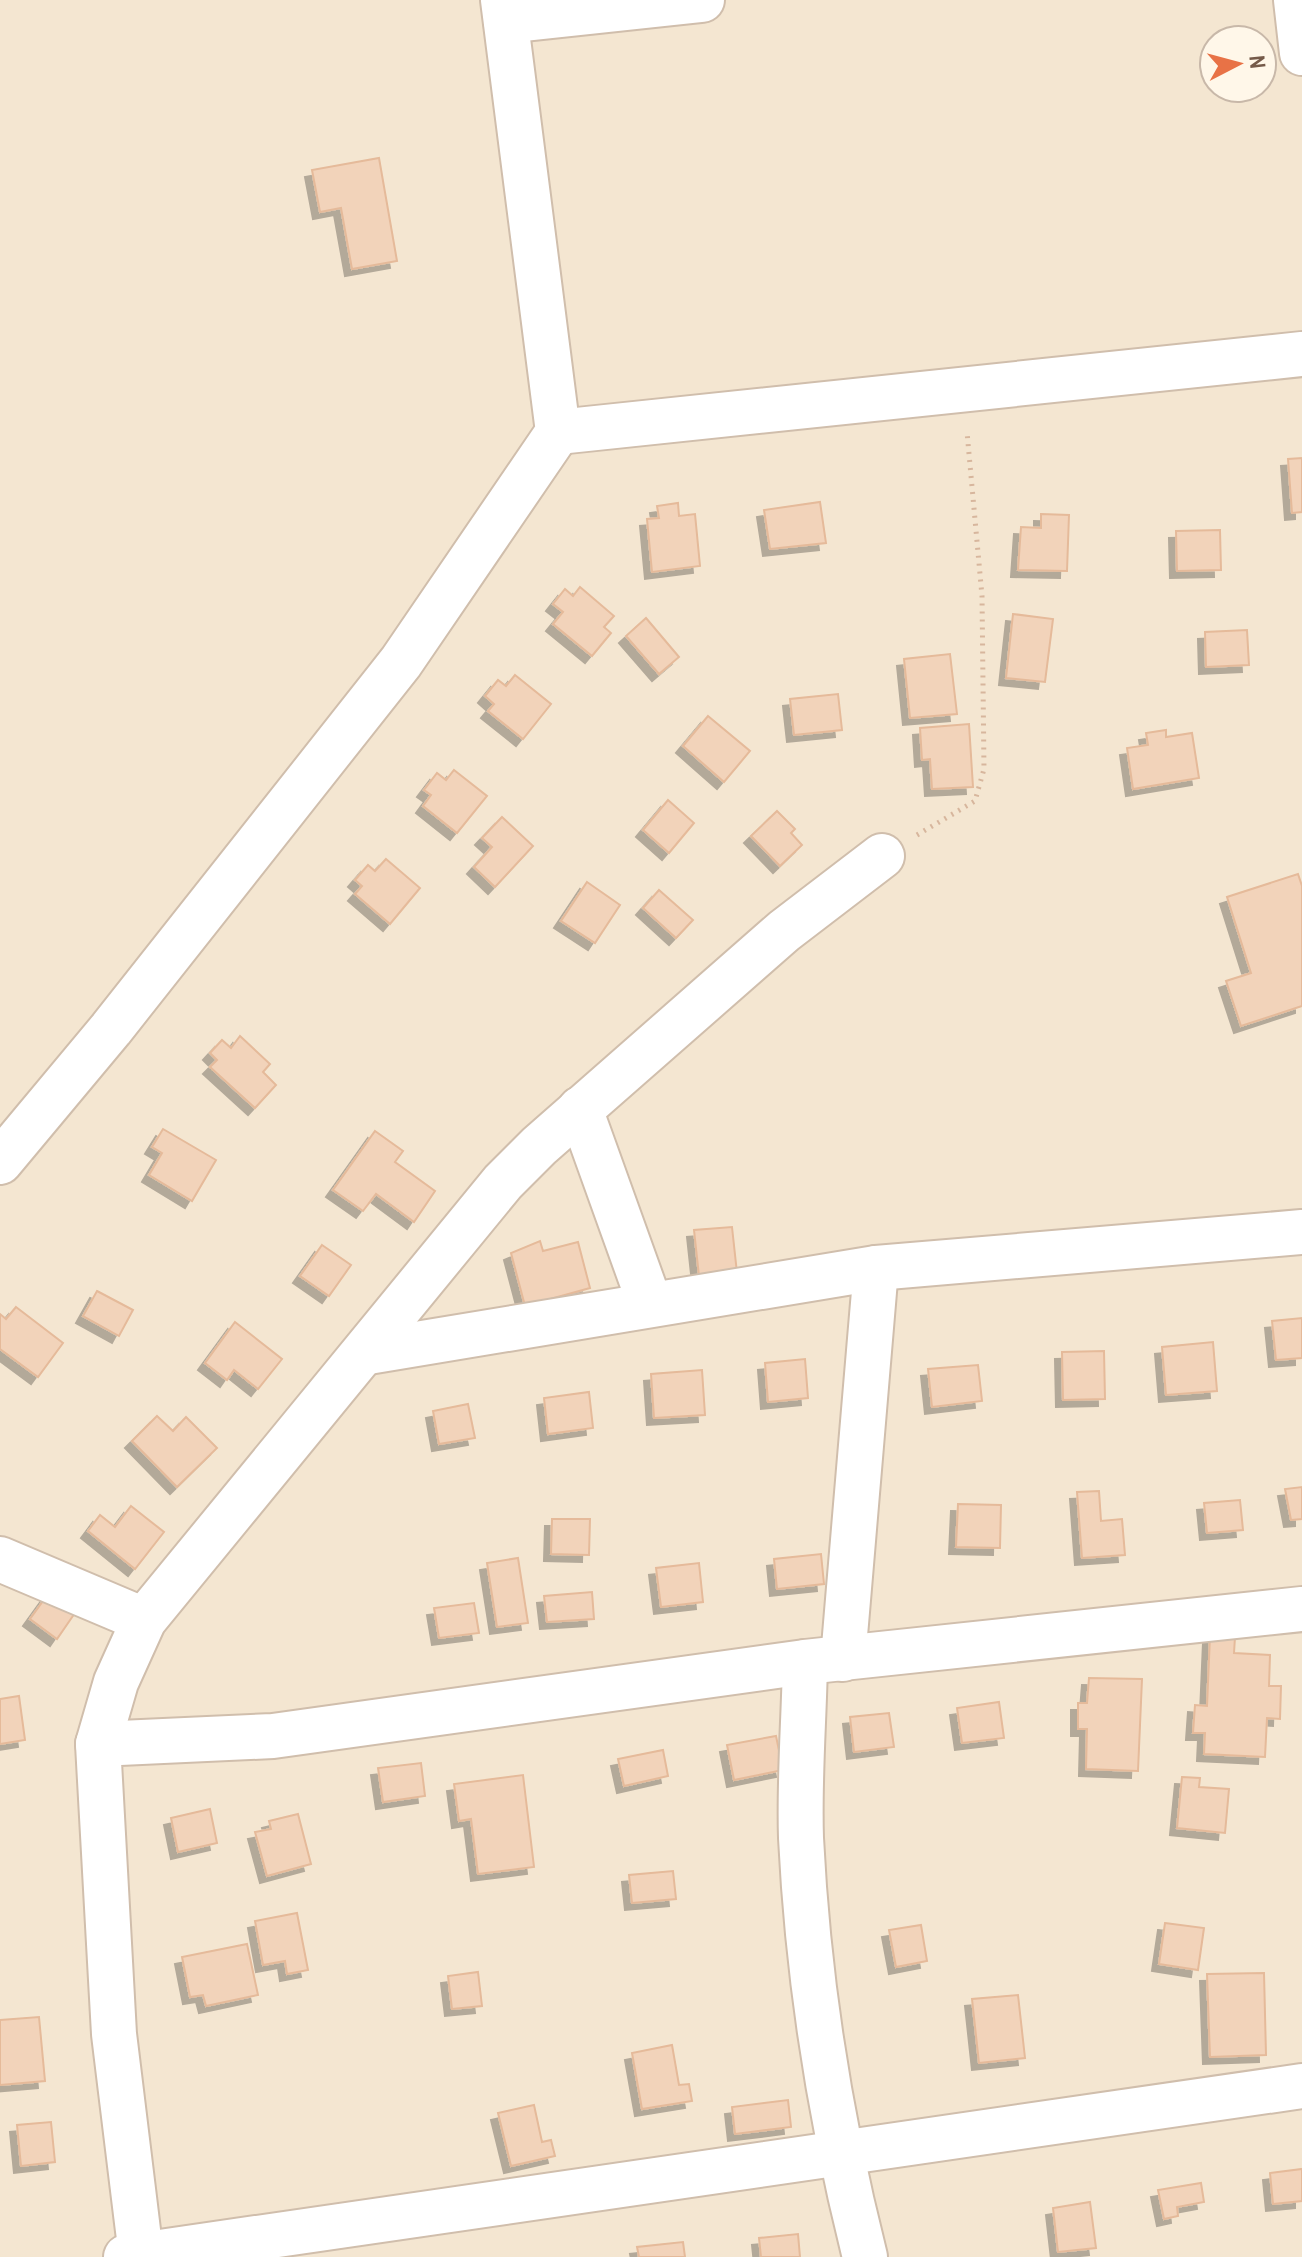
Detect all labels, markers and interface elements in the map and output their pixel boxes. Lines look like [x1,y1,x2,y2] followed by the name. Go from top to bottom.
[1198,24,1278,104] north arrow
[1242,54,1273,70] text: N

